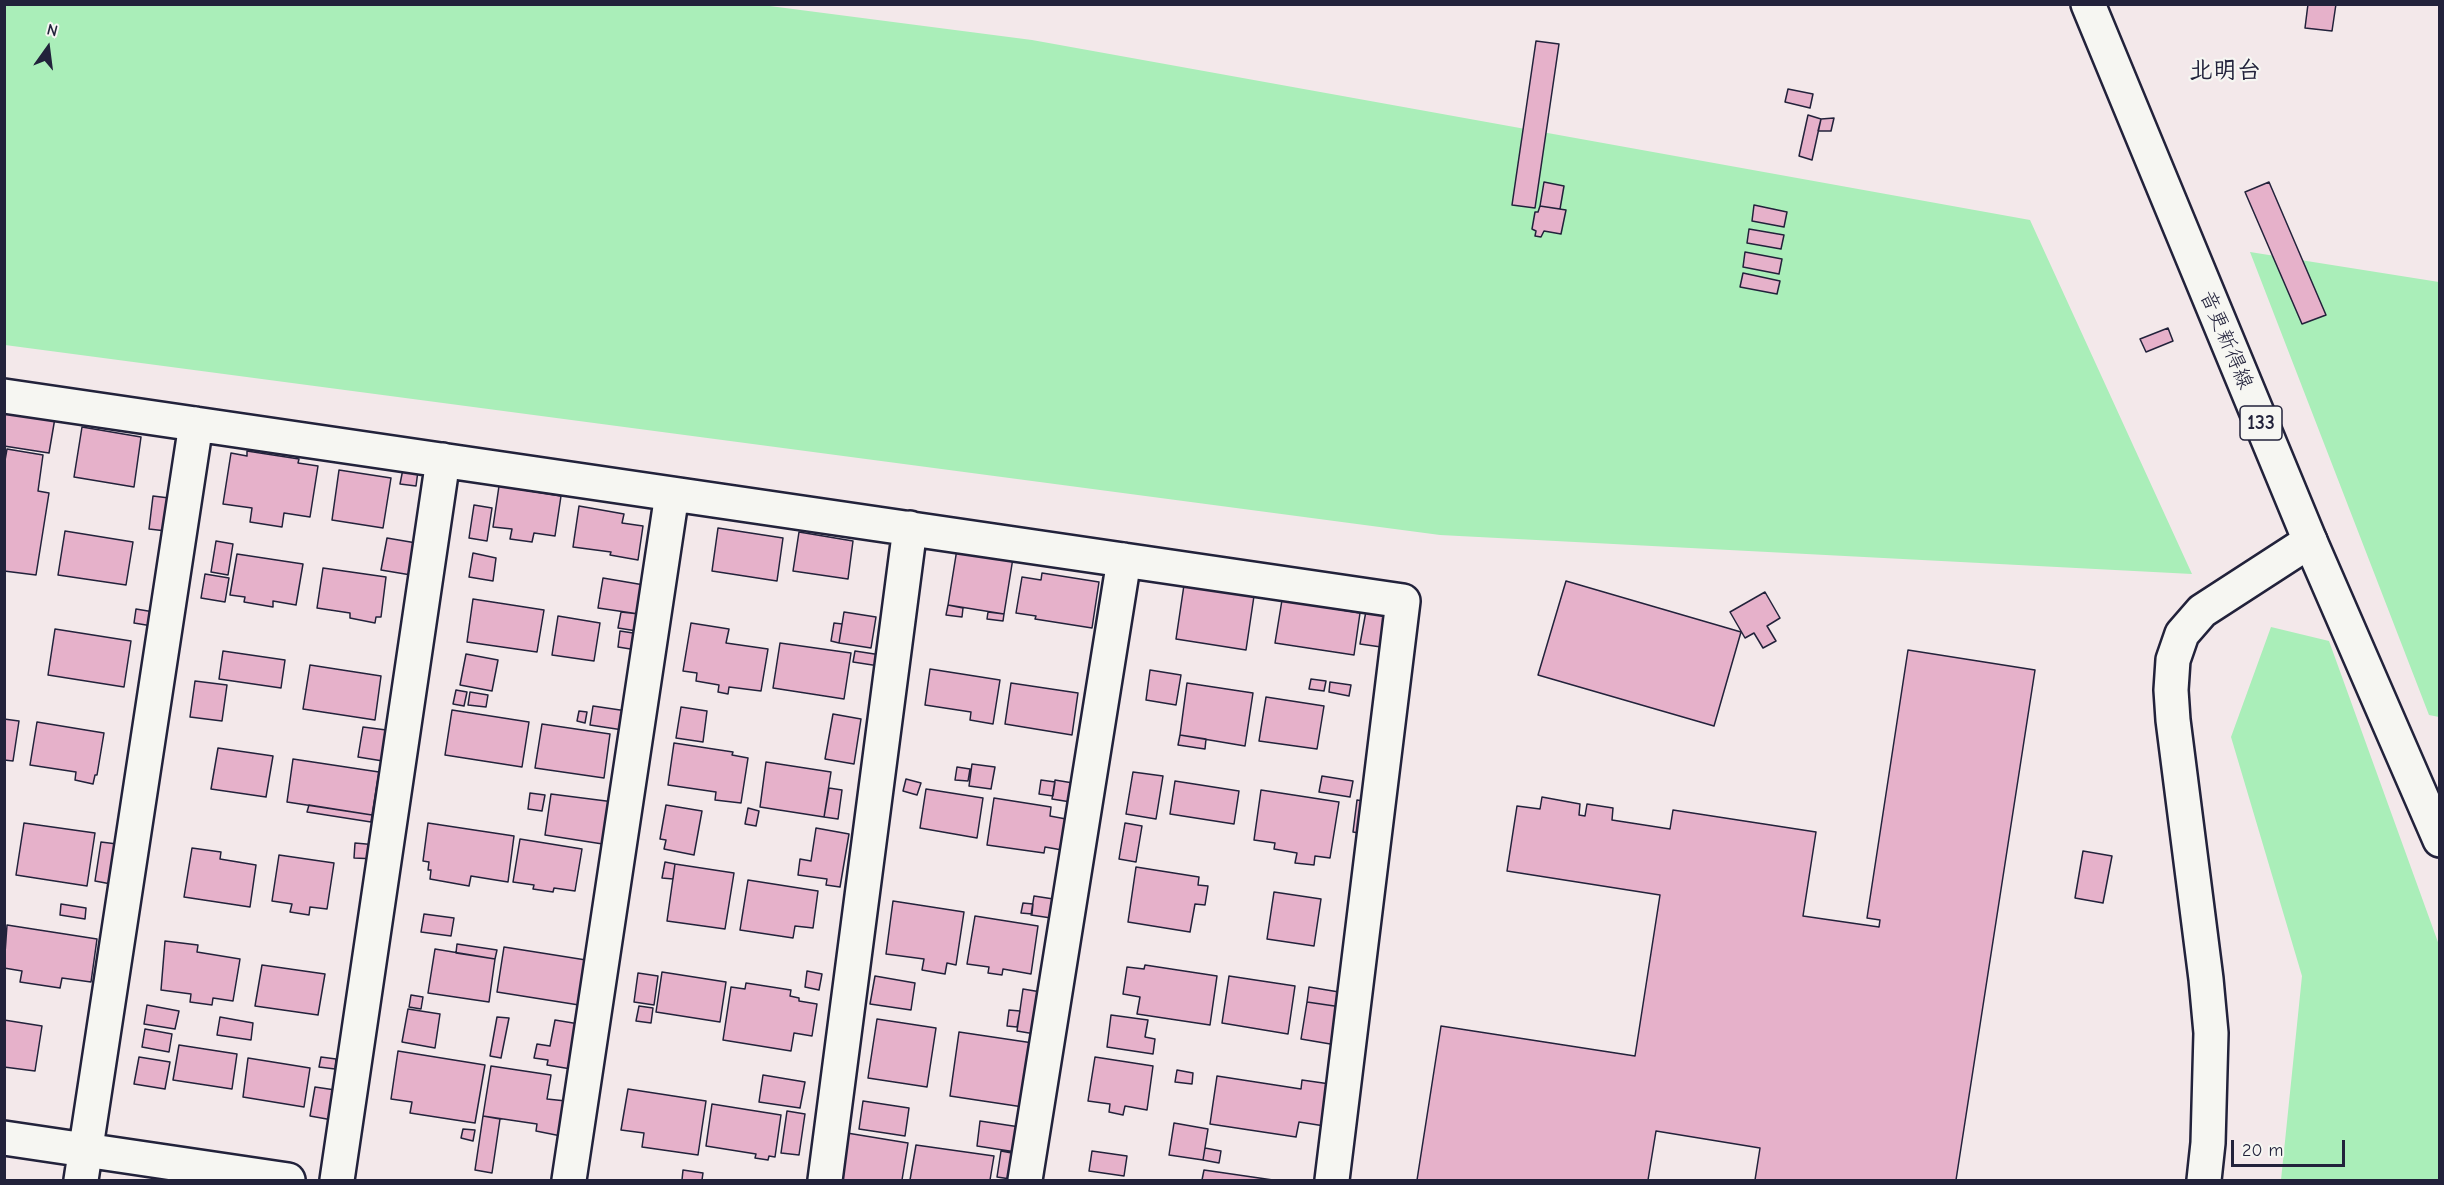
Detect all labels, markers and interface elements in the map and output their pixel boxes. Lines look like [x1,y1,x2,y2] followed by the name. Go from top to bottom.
[18,18,78,78] north arrow
[45,21,60,41] text: N
[2189,57,2261,85] district label: 北明台
[2194,287,2258,393] street label: 音更新得線
[2240,406,2282,440] road number: 133
[2234,1128,2348,1166] scale bar
[2242,1140,2283,1161] text: 20 m

